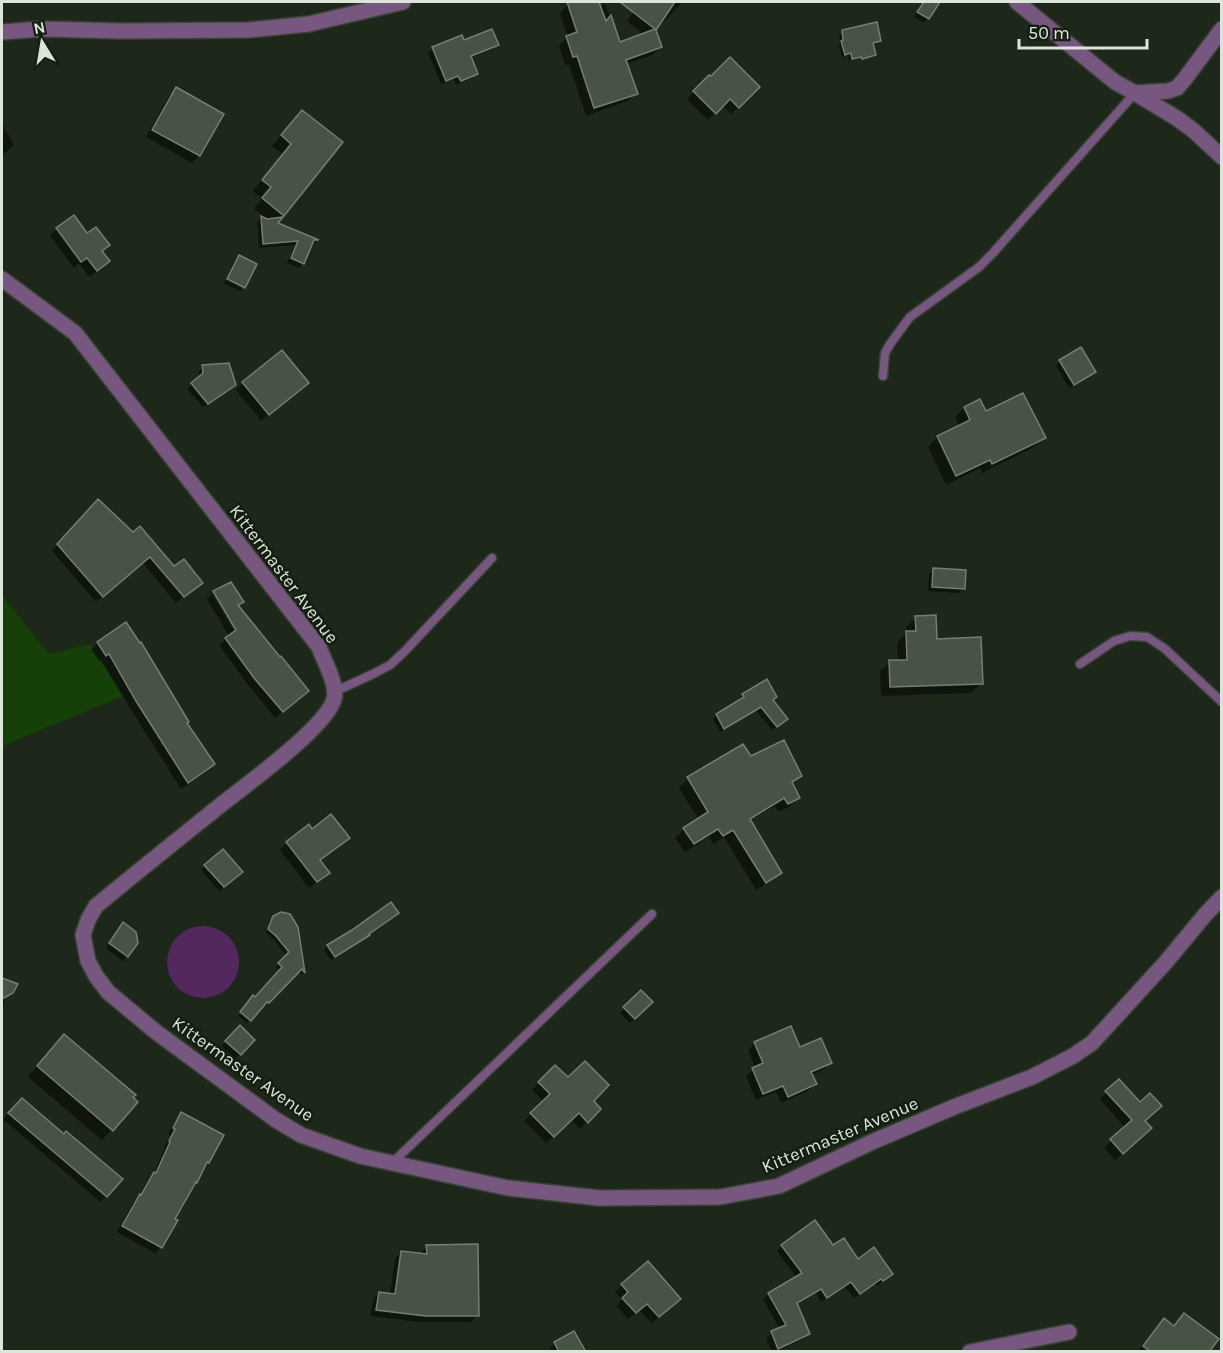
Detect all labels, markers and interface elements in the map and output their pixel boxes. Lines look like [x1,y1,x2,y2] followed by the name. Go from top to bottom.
[12,12,72,72] north arrow
[1019,12,1146,50] scale bar
[32,17,47,38] text: N
[1028,22,1070,44] text: 50 m
[225,500,343,648] street label: Kittermaster Avenue
[168,1012,318,1126] street label: Kittermaster Avenue
[758,1092,922,1178] street label: Kittermaster Avenue

